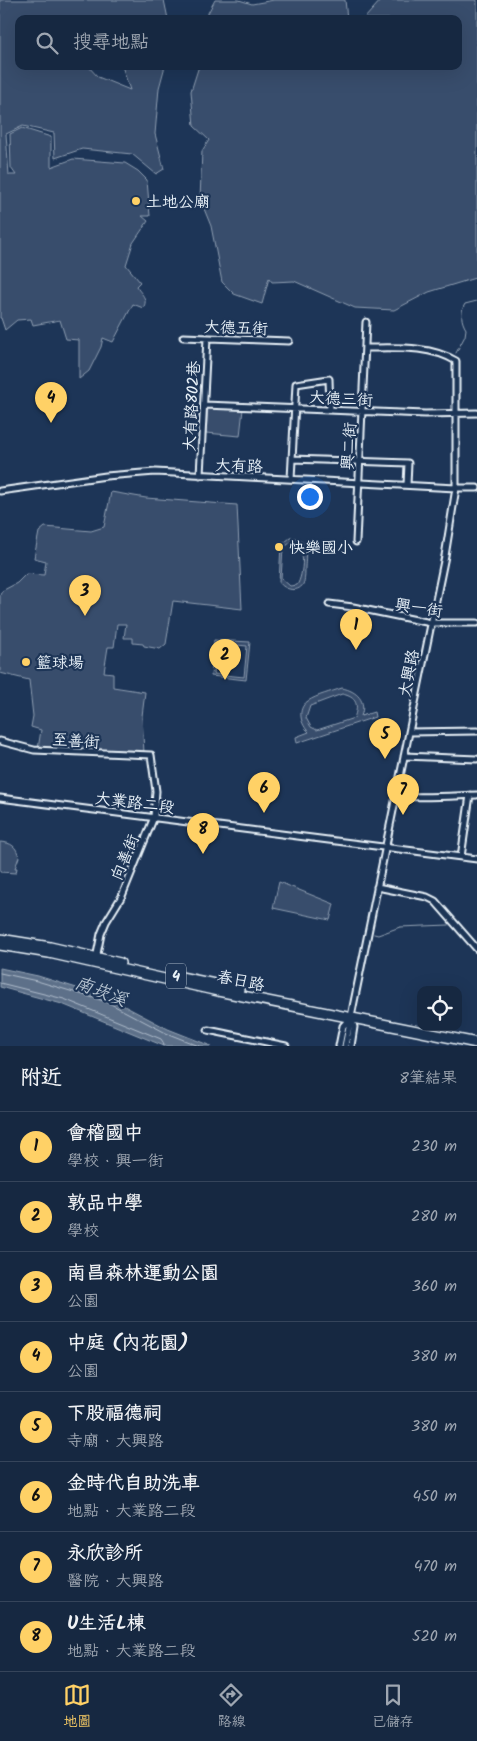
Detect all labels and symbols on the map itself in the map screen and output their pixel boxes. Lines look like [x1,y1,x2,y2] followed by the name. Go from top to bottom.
[146,190,210,215] place label: 土地公廟
[130,195,142,207] marker: 土地公廟
[204,315,268,342] street label: 大德五街
[178,360,207,452] street label: 大有路802巷
[35,382,67,423] pin: 4
[308,385,374,414] street label: 大德三街
[335,421,364,471] street label: 興二街
[215,453,263,480] street label: 大有路
[297,484,323,510] your location
[289,536,353,561] place label: 快樂國小
[273,541,285,553] marker: 快樂國小
[69,575,101,616] pin: 3
[393,592,444,625] street label: 興一街
[340,609,372,650] pin: 1
[209,639,241,680] pin: 2
[393,647,426,699] street label: 大興路
[36,651,84,676] place label: 籃球場
[20,656,32,668] marker: 籃球場
[369,718,401,759] pin: 5
[51,727,101,756] street label: 至善街
[248,772,280,813] pin: 6
[387,774,419,815] pin: 7
[94,786,176,821] street label: 大業路二段
[187,813,219,854] pin: 8
[104,831,146,885] street label: 向善街
[166,964,186,988] road number: 4
[215,965,267,998] street label: 春日路
[70,969,132,1016] water label: 南崁溪

